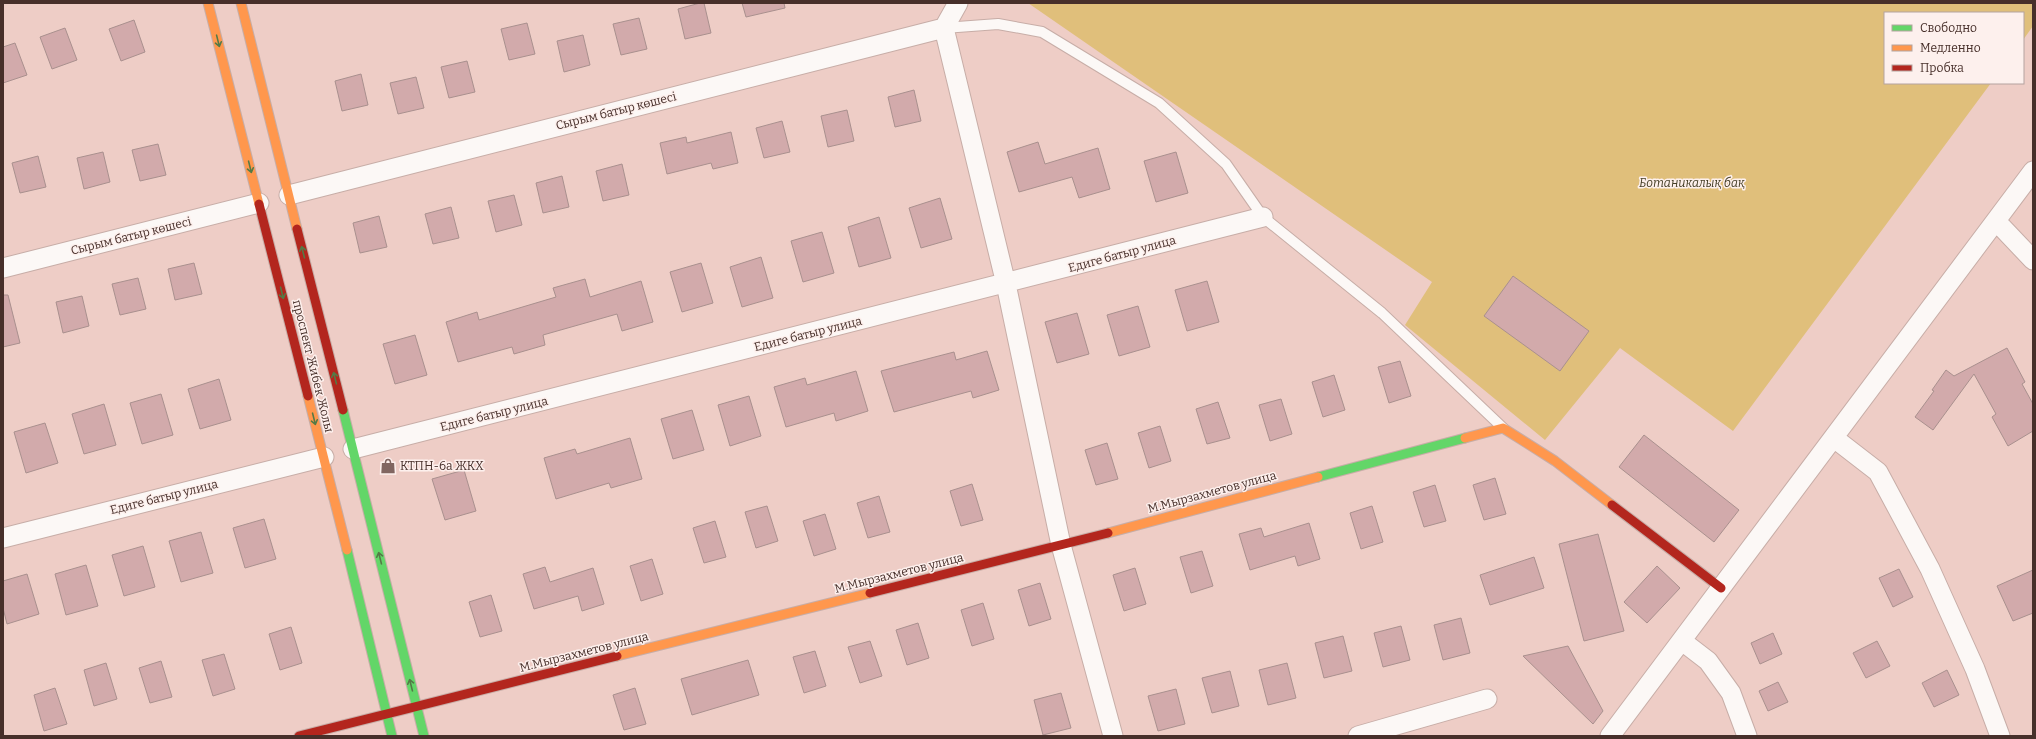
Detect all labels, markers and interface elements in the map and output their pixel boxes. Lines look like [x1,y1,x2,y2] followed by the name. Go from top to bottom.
[1884,12,2024,84] legend
[1920,21,1977,35] text: Свободно
[214,34,222,47] one-way arrow
[1920,41,1981,55] text: Медленно
[1920,61,1964,75] text: Пробка
[554,89,678,133] street label: Сырым батыр көшесі
[247,160,254,173] one-way arrow
[1639,176,1745,190] park label: Ботаникалық бақ
[69,214,193,258] street label: Сырым батыр көшесі
[1067,233,1178,275] street label: Едиге батыр улица
[299,246,306,259] one-way arrow
[279,286,286,299] one-way arrow
[290,298,336,434] street label: проспект Жибек Жолы
[753,314,864,354] street label: Едиге батыр улица
[330,372,338,385] one-way arrow
[439,394,550,434] street label: Едиге батыр улица
[311,412,319,425] one-way arrow
[379,457,397,475] shop icon: КТПН-6а ЖКХ
[400,459,484,473] place label: КТПН-6а ЖКХ
[1146,468,1278,516] street label: М.Мырзахметов улица
[109,477,220,517] street label: Едиге батыр улица
[833,550,965,596] street label: М.Мырзахметов улица
[375,552,383,565] one-way arrow
[518,629,650,675] street label: М.Мырзахметов улица
[407,678,414,691] one-way arrow

